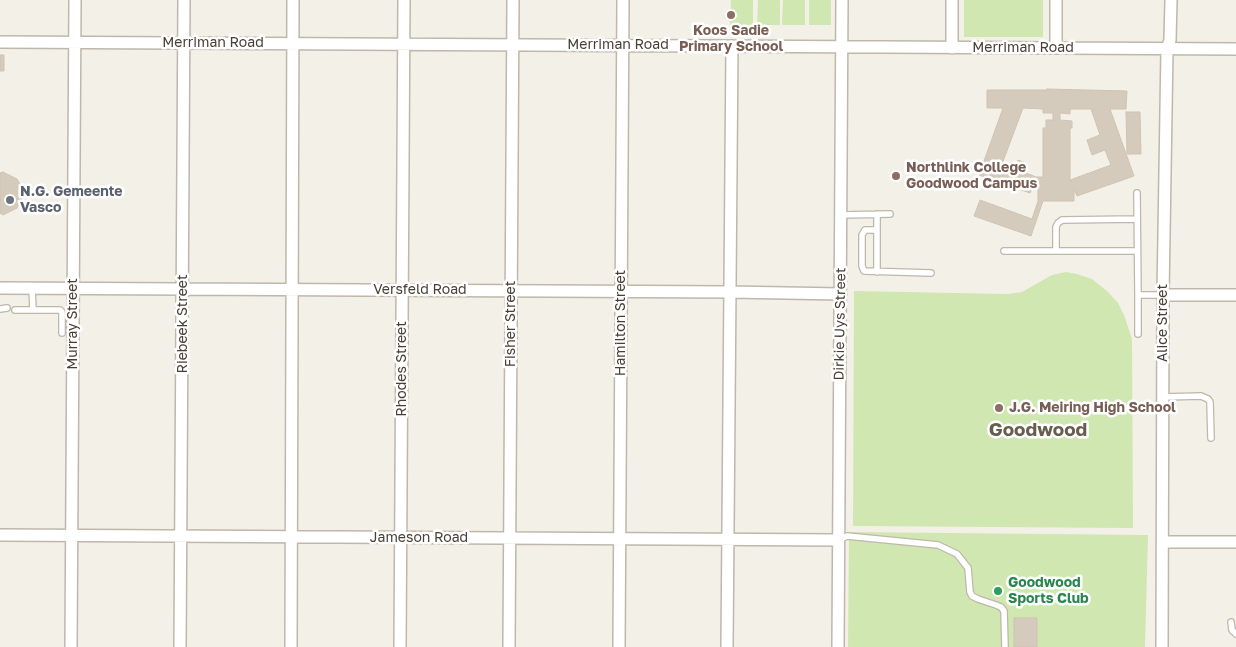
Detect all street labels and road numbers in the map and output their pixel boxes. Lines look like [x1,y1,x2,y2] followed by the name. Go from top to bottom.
[162,35,264,51] street label: Merriman Road
[567,37,669,53] street label: Merriman Road
[972,40,1074,56] street label: Merriman Road
[831,268,849,380] street label: Dirkie Uys Street
[613,270,629,376] street label: Hamilton Street
[175,274,191,374] street label: Riebeek Street
[65,278,81,370] street label: Murray Street
[503,281,519,367] street label: Fisher Street
[373,282,467,298] street label: Versfeld Road
[1155,284,1171,362] street label: Alice Street
[394,321,410,417] street label: Rhodes Street
[370,530,468,546] street label: Jameson Road

